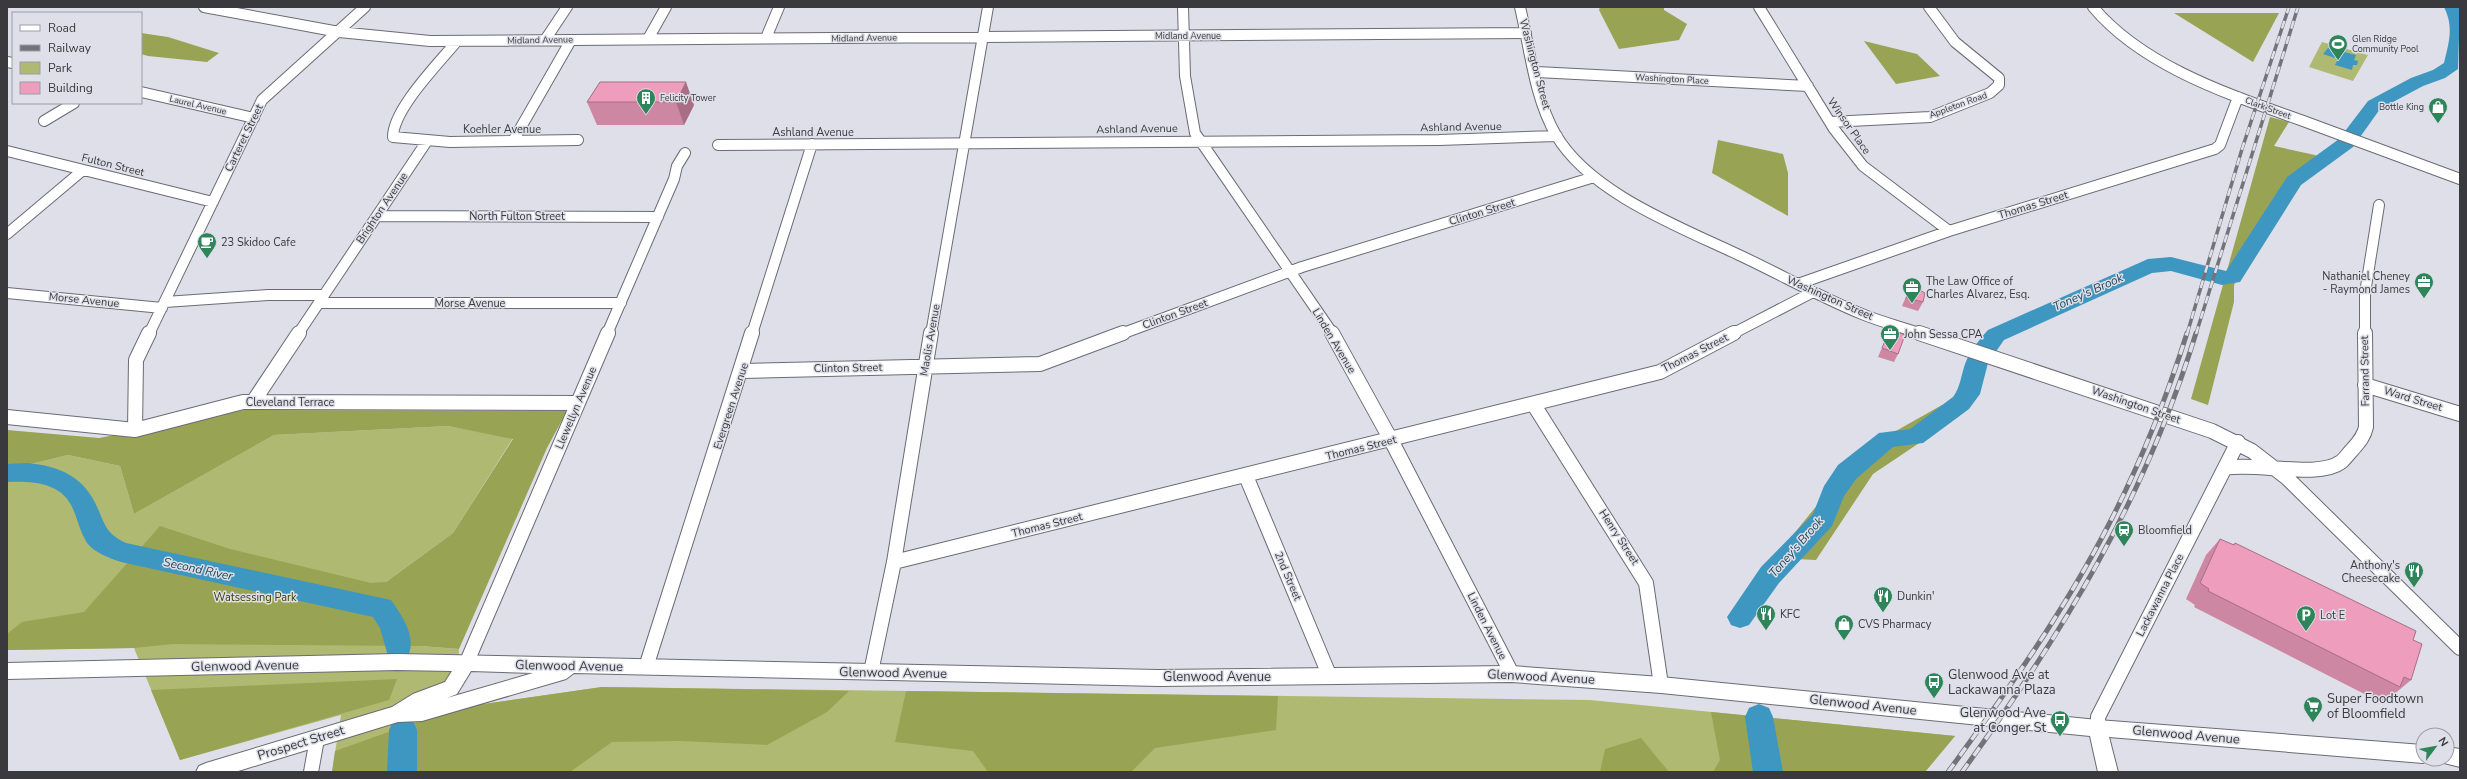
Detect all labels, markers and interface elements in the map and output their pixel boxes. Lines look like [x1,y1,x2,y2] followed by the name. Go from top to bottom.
[12,12,142,104] legend
[1516,17,1554,111] street label: Washington Street
[48,20,76,36] text: Road
[1155,30,1221,42] street label: Midland Avenue
[831,31,897,45] street label: Midland Avenue
[507,33,573,47] street label: Midland Avenue
[2327,33,2349,61] sports icon: Glen Ridge Community Pool
[2352,33,2419,55] place label: Glen Ridge Community Pool
[48,40,92,56] text: Railway
[48,60,73,76] text: Park
[1635,71,1709,87] street label: Washington Place
[48,80,93,96] text: Building
[635,87,657,115] building icon: Felicity Tower
[1927,89,1989,121] street label: Appleton Road
[660,92,717,104] place label: Felicity Tower
[168,93,228,117] street label: Laurel Avenue
[2243,94,2293,122] street label: Clark Street
[1824,95,1874,157] street label: Winsor Place
[2427,96,2449,124] shop icon: Bottle King
[2379,101,2424,113] place label: Bottle King
[221,102,267,174] street label: Carteret Street
[1420,119,1502,135] street label: Ashland Avenue
[1096,121,1178,137] street label: Ashland Avenue
[463,122,541,137] street label: Koehler Avenue
[772,125,854,140] street label: Ashland Avenue
[80,150,146,180] street label: Fulton Street
[353,169,412,247] street label: Brighton Avenue
[1996,187,2070,223] street label: Thomas Street
[1447,195,1517,229] street label: Clinton Street
[469,209,565,224] street label: North Fulton Street
[196,231,218,259] cafe icon: 23 Skidoo Cafe
[221,235,296,250] place label: 23 Skidoo Cafe
[2050,269,2127,315] water label: Toney's Brook
[2322,269,2410,297] place label: Nathaniel Cheney - Raymond James
[2413,271,2435,299] office icon: Nathaniel Cheney - Raymond James
[1784,272,1876,324] street label: Washington Street
[1926,274,2030,302] place label: The Law Office of Charles Alvarez, Esq.
[1901,276,1923,304] office icon: The Law Office of Charles Alvarez, Esq.
[48,289,120,311] street label: Morse Avenue
[1140,295,1210,333] street label: Clinton Street
[435,296,506,311] street label: Morse Avenue
[916,303,944,377] street label: Maolis Avenue
[1309,306,1359,377] street label: Linden Avenue
[1879,323,1901,351] office icon: John Sessa CPA
[1903,327,1982,342] place label: John Sessa CPA
[1659,330,1731,376] street label: Thomas Street
[2357,335,2373,407] street label: Farrand Street
[814,360,882,376] street label: Clinton Street
[710,361,752,451] street label: Evergreen Avenue
[552,364,600,452] street label: Llewellyn Avenue
[2090,383,2183,427] street label: Washington Street
[2382,383,2444,415] street label: Ward Street
[246,395,334,410] street label: Cleveland Terrace
[1324,432,1398,464] street label: Thomas Street
[1595,506,1643,568] street label: Henry Street
[1010,509,1084,541] street label: Thomas Street
[1765,513,1827,581] water label: Toney's Brook
[2113,519,2135,547] station icon: Bloomfield
[2138,523,2192,538] place label: Bloomfield
[1271,549,1305,603] street label: 2nd Street
[2133,551,2187,639] street label: Lackawanna Place
[162,554,235,584] water label: Second River
[2341,558,2400,586] place label: Anthony's Cheesecake
[2403,560,2425,588] restaurant icon: Anthony's Cheesecake
[1872,585,1894,613] restaurant icon: Dunkin'
[1897,589,1934,604] place label: Dunkin'
[214,590,297,605] park label: Watsessing Park
[1464,590,1510,662] street label: Linden Avenue
[1755,603,1777,631] restaurant icon: KFC
[2295,604,2317,632] parking icon: Lot E
[1780,607,1800,622] place label: KFC
[2320,608,2345,623] place label: Lot E
[1833,613,1855,641] shop icon: CVS Pharmacy
[1858,617,1932,632] place label: CVS Pharmacy
[191,656,299,676] street label: Glenwood Avenue
[515,656,623,676] street label: Glenwood Avenue
[839,663,947,683] street label: Glenwood Avenue
[1487,665,1595,689] street label: Glenwood Avenue
[1948,666,2056,699] place label: Glenwood Ave at Lackawanna Plaza
[1163,668,1271,686] street label: Glenwood Avenue
[1923,671,1945,699] bus stop icon: Glenwood Ave at Lackawanna Plaza
[1808,690,1918,720] street label: Glenwood Avenue
[2327,690,2424,723] place label: Super Foodtown of Bloomfield
[2302,695,2324,723] supermarket icon: Super Foodtown of Bloomfield
[1960,704,2046,737] place label: Glenwood Ave at Conger St
[2049,709,2071,737] bus stop icon: Glenwood Ave at Conger St
[255,721,347,765] street label: Prospect Street
[2131,721,2241,749] street label: Glenwood Avenue
[2415,727,2455,767] north arrow
[2435,734,2452,749] text: N

